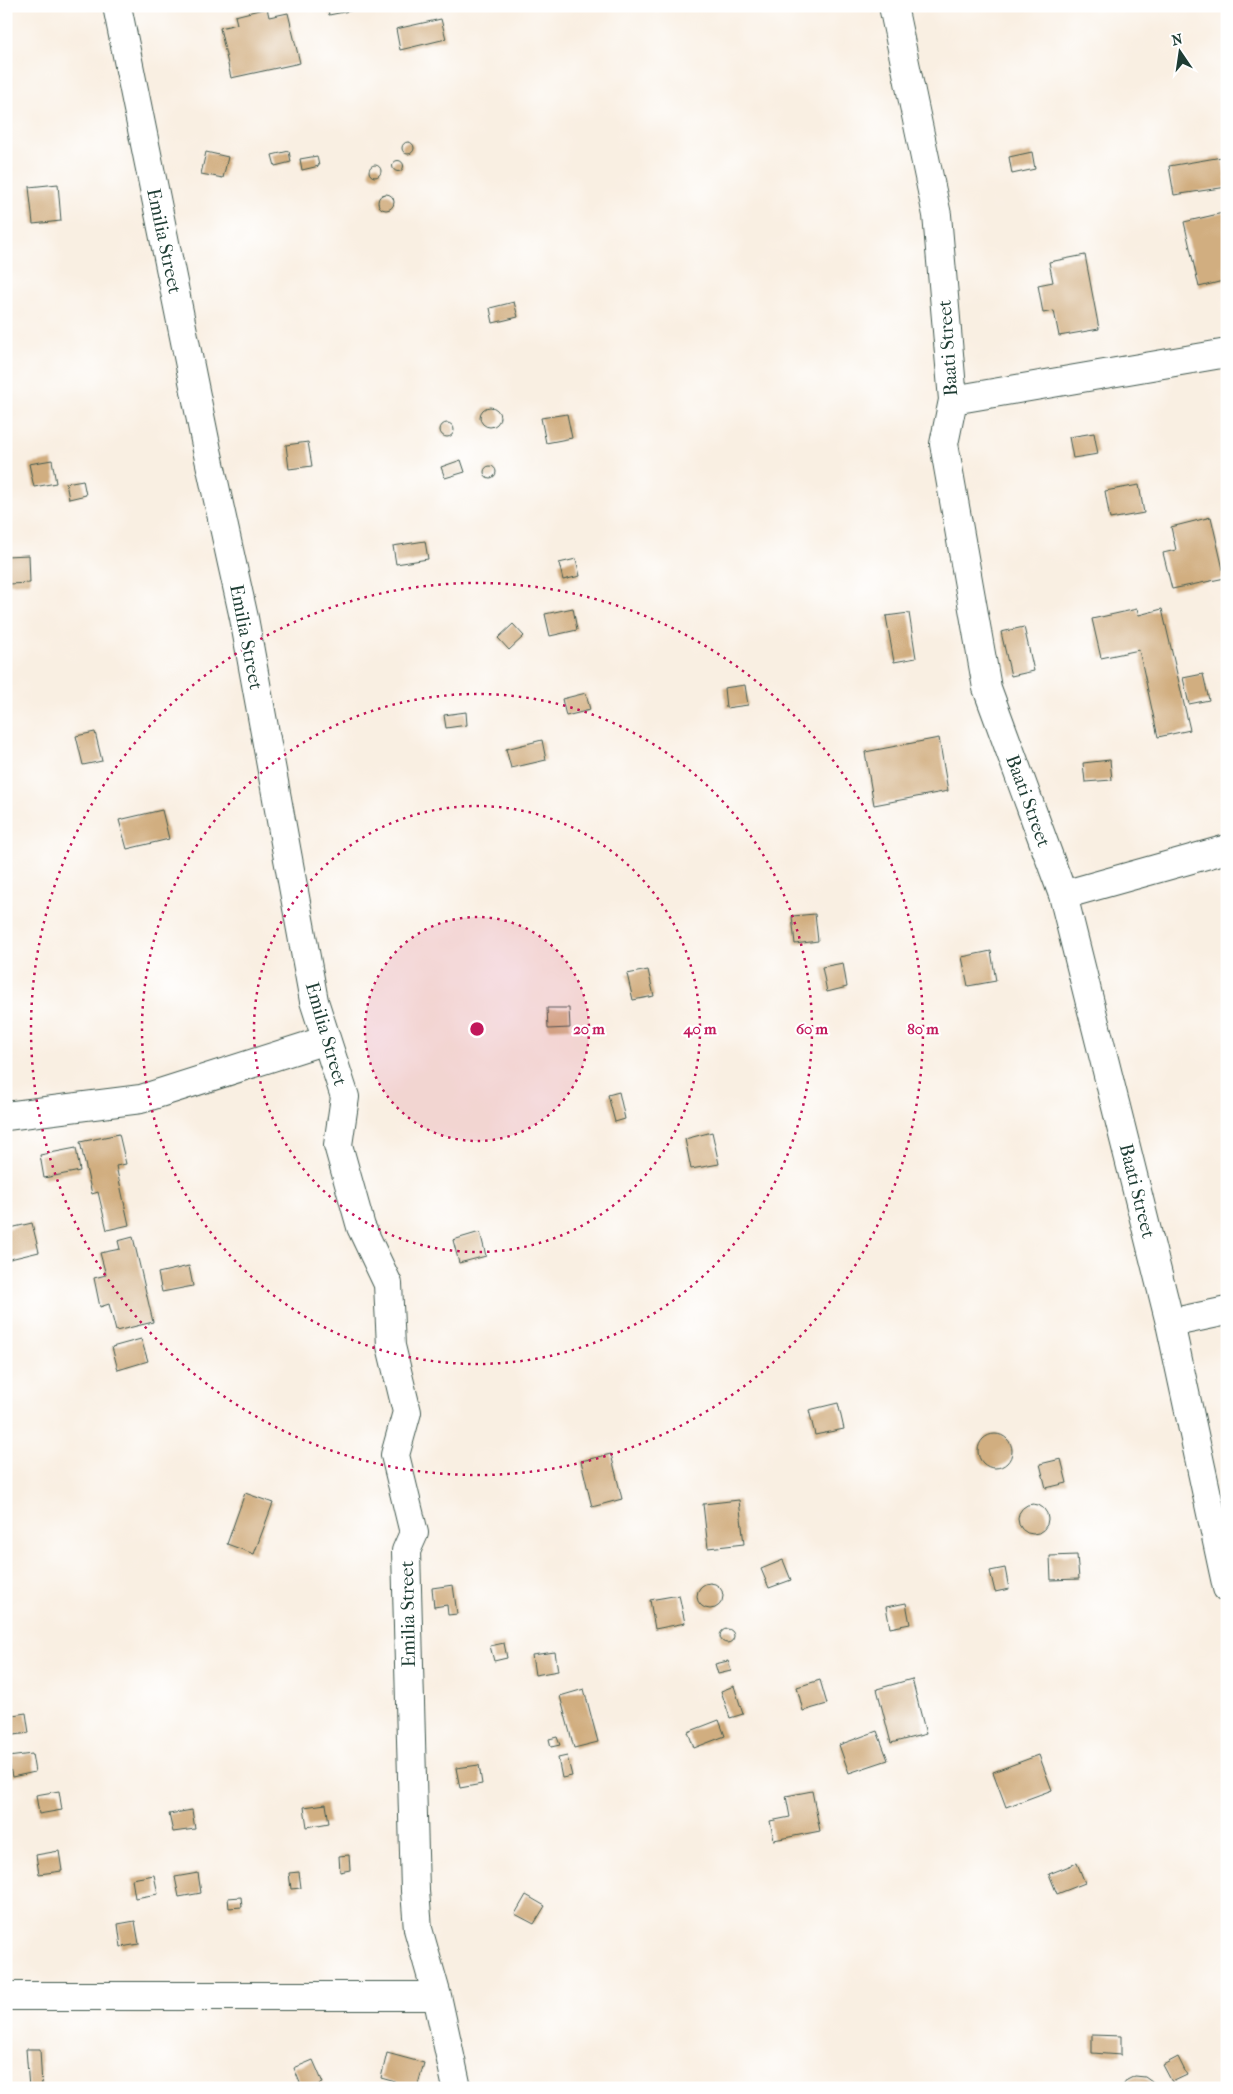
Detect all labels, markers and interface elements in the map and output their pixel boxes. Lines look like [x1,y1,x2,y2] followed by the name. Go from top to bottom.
[1156,28,1206,78] north arrow
[1170,30,1185,49] text: N
[142,186,186,296] street label: Emilia Street
[934,299,962,397] street label: Baati Street
[225,582,267,692] street label: Emilia Street
[1001,752,1055,850] street label: Baati Street
[301,980,351,1089] street label: Emilia Street
[468,1020,486,1038] centre of rings
[573,1020,605,1038] text: 20 m
[683,1020,717,1038] text: 40 m
[796,1020,829,1038] text: 60 m
[907,1020,939,1038] text: 80 m
[1115,1141,1159,1241] street label: Baati Street
[396,1560,420,1668] street label: Emilia Street

